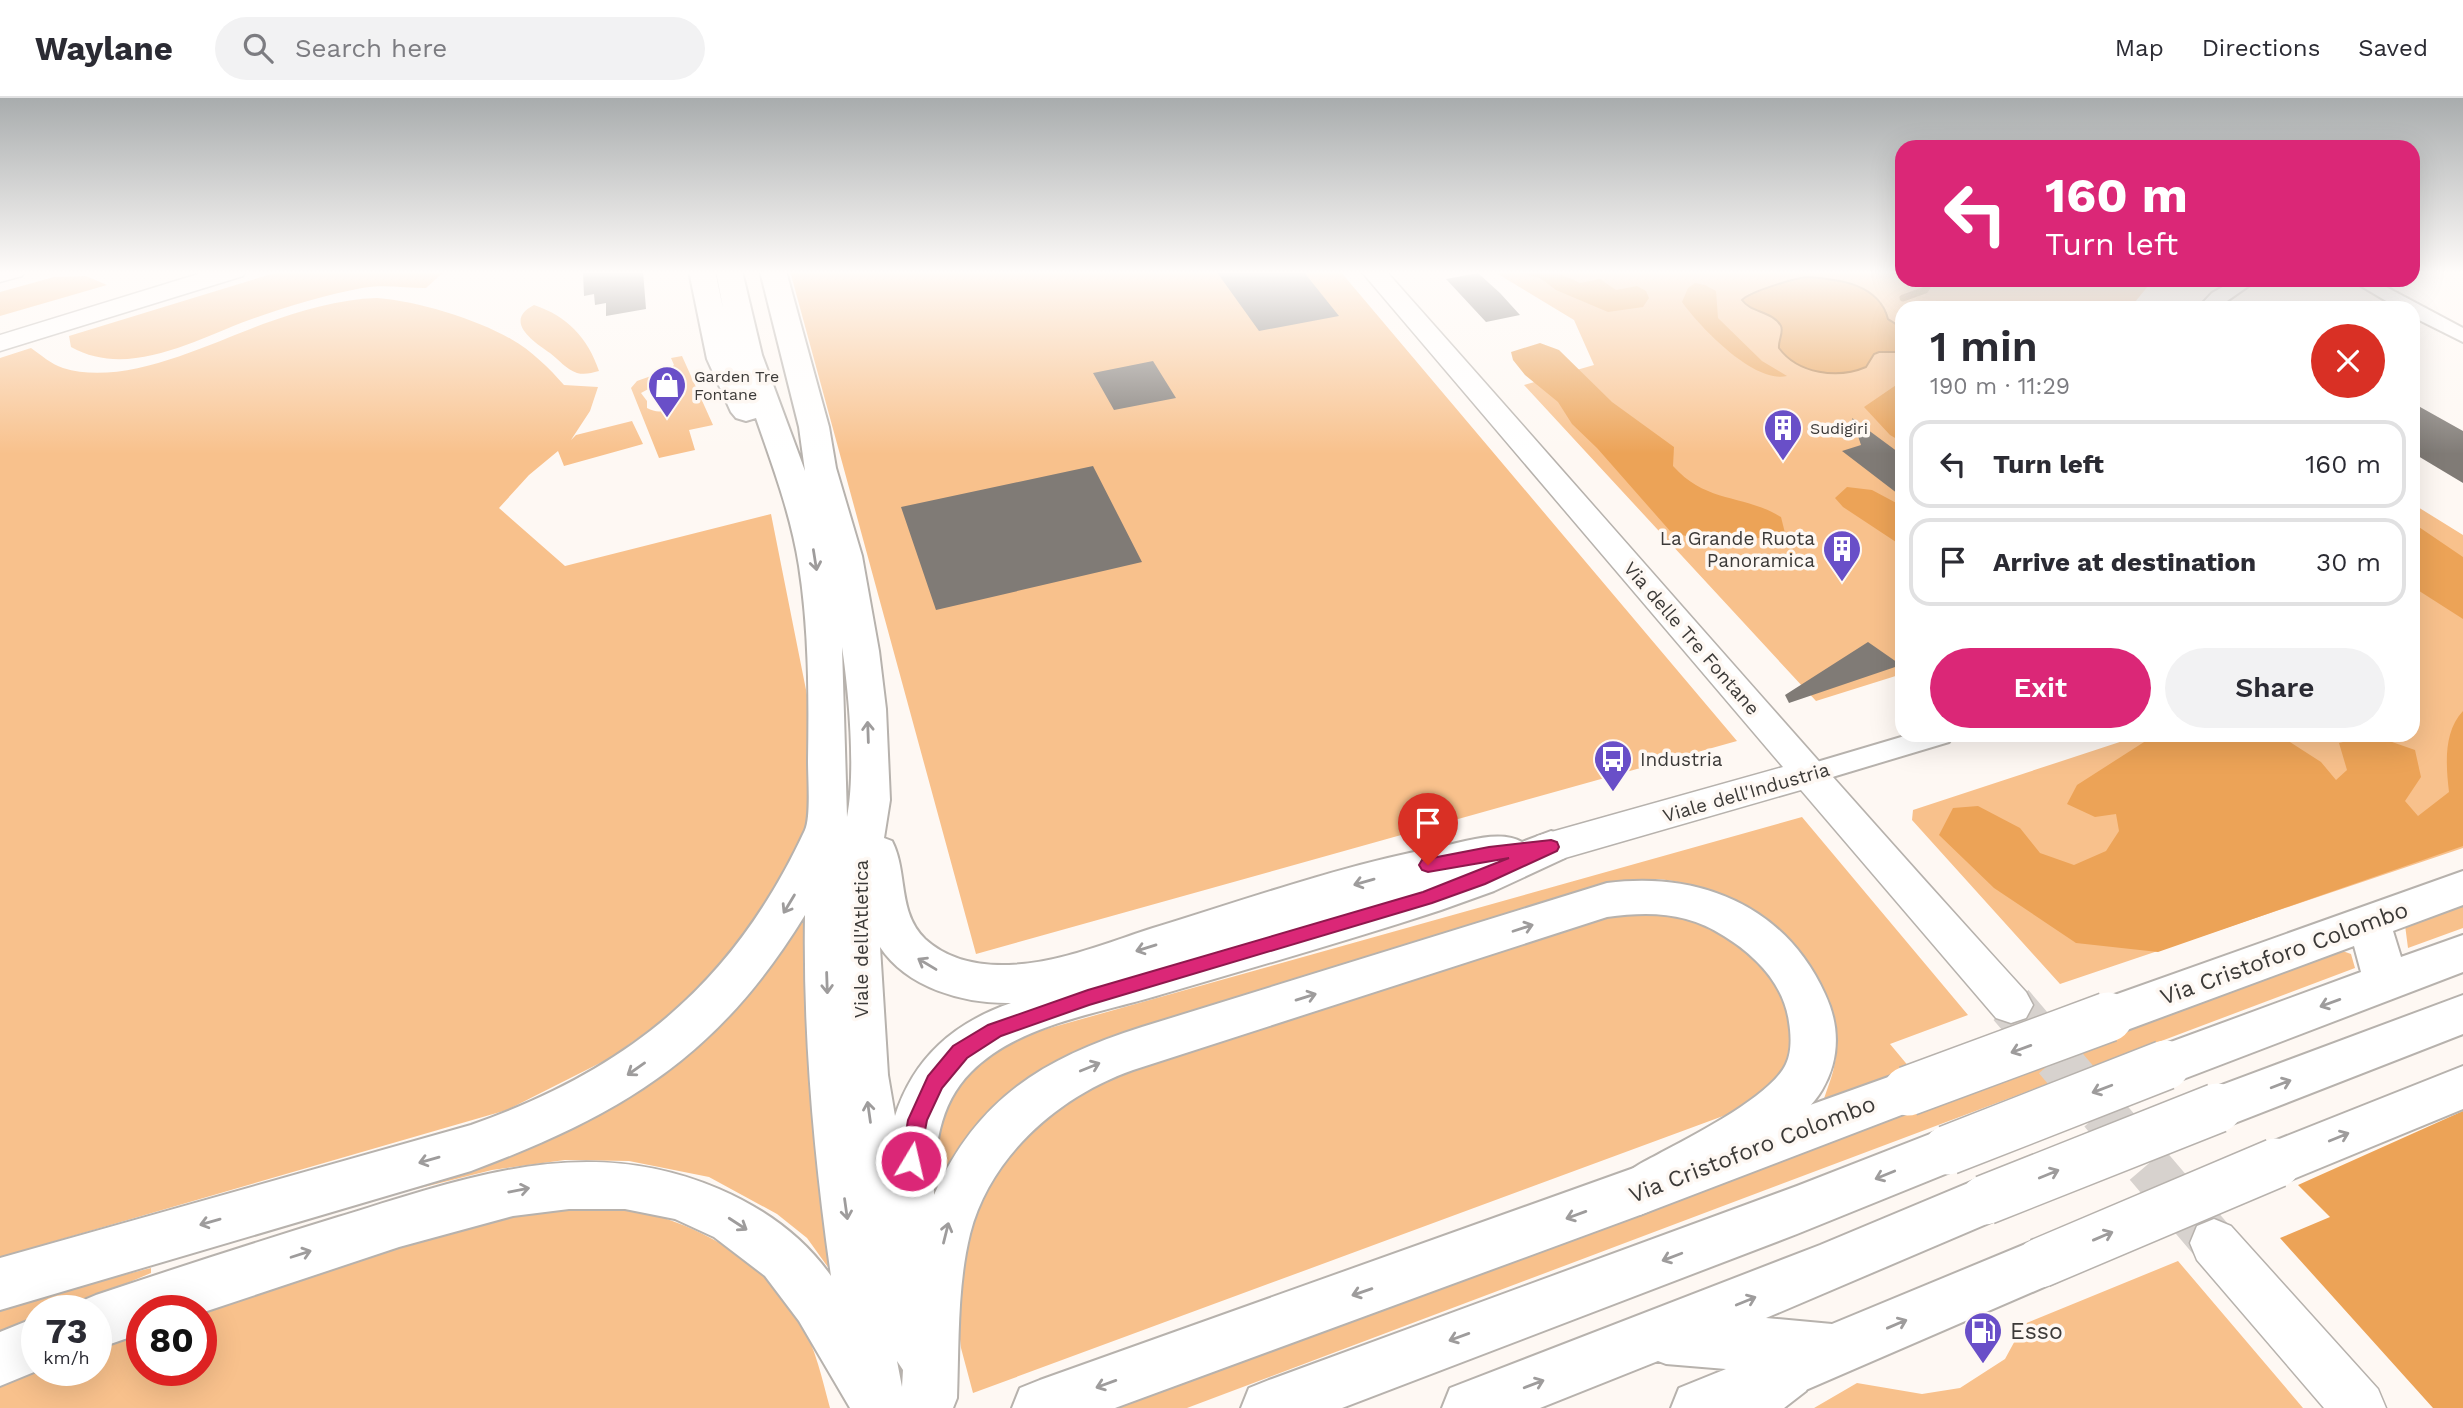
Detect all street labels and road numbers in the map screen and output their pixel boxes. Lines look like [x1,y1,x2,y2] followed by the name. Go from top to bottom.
[1619,557,1764,720] street label: Via delle Tre Fontane
[1660,758,1832,827] street label: Viale dell'Industria
[850,859,873,1018] street label: Viale dell'Atletica
[2157,896,2412,1011] street label: Via Cristoforo Colombo
[1625,1090,1879,1209] street label: Via Cristoforo Colombo

